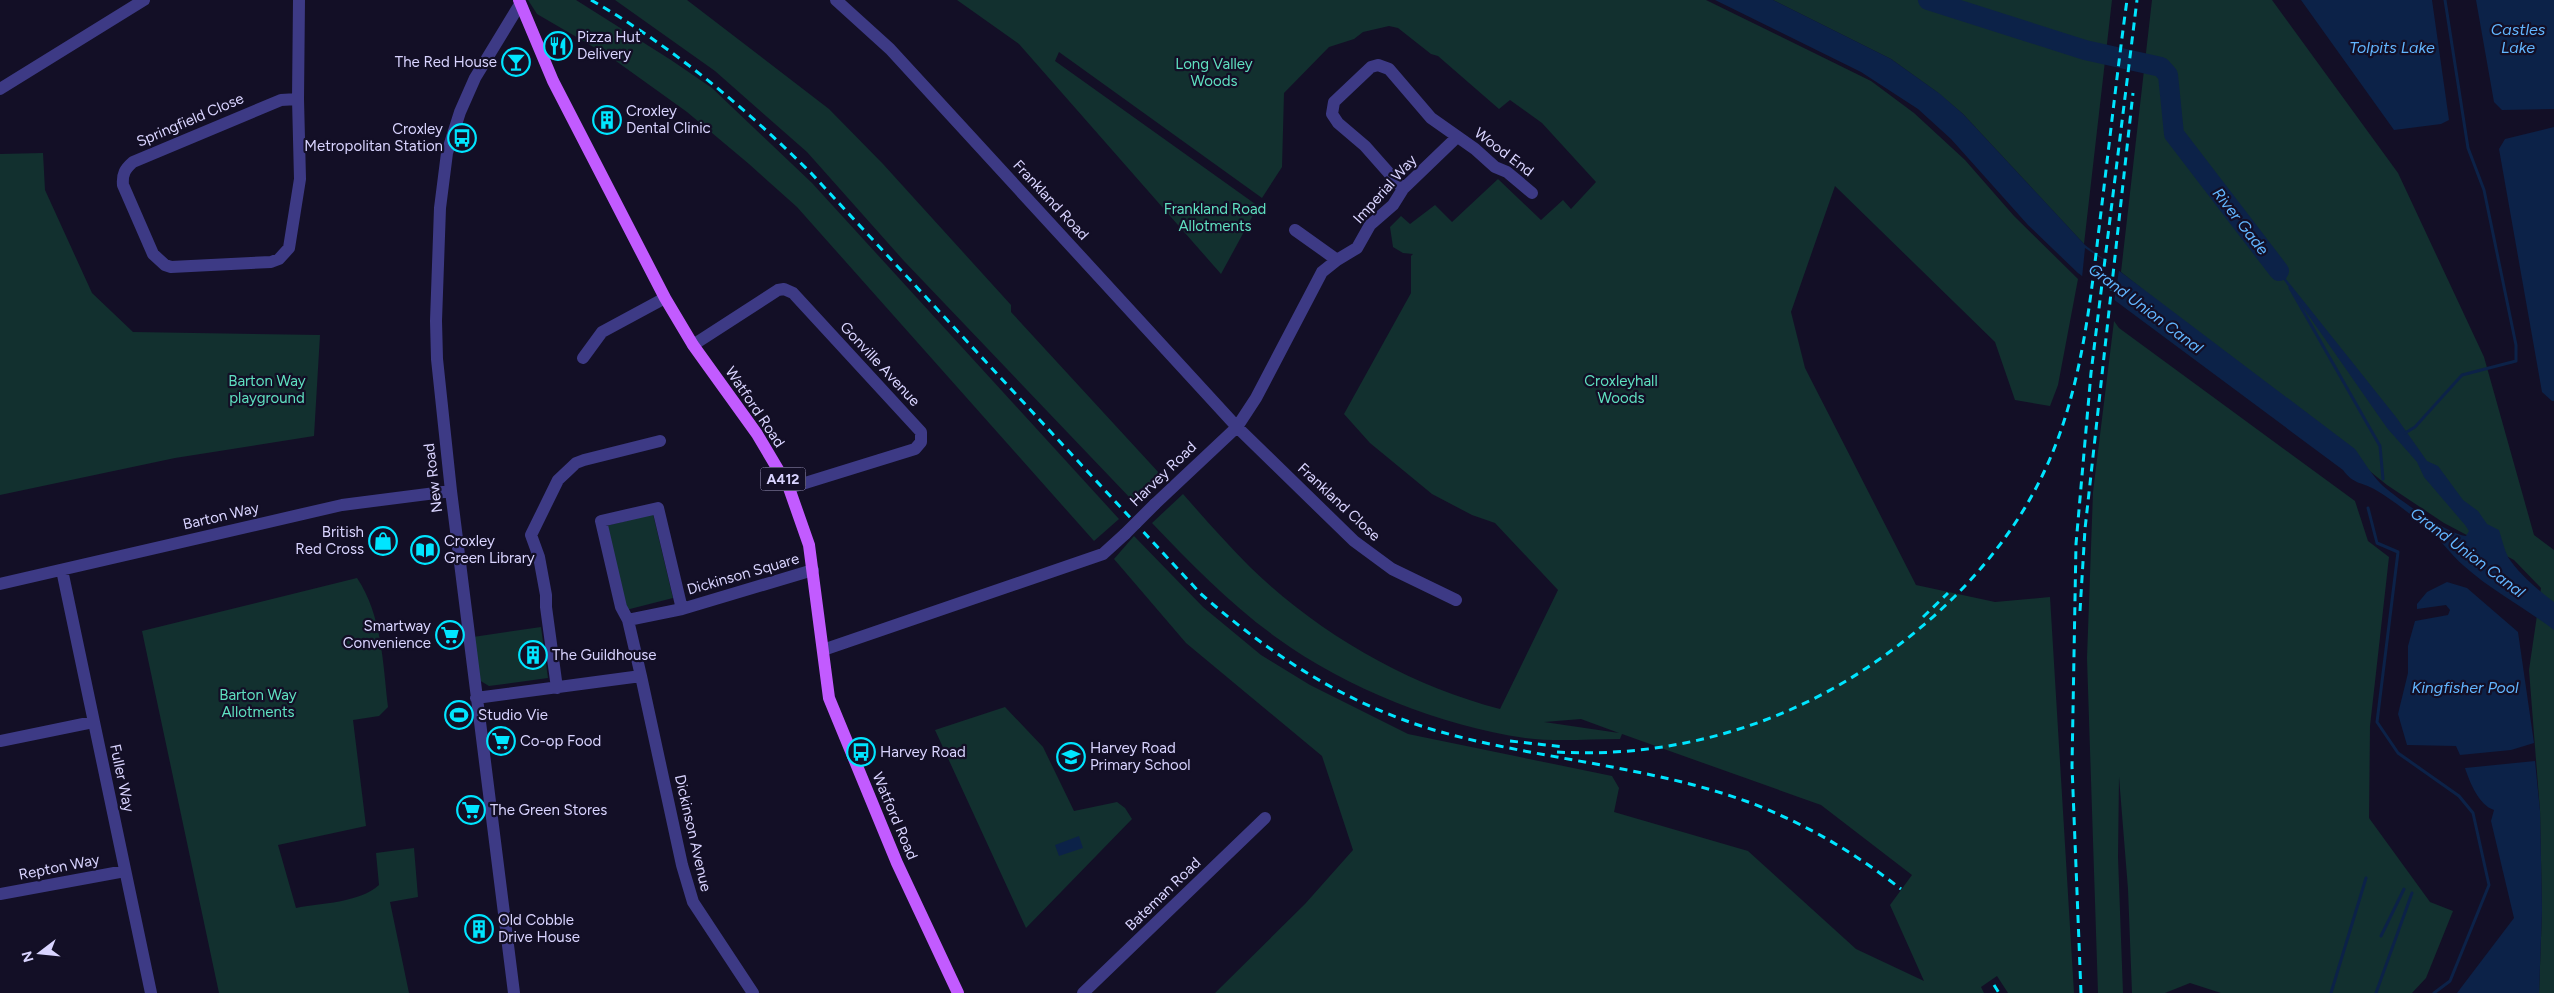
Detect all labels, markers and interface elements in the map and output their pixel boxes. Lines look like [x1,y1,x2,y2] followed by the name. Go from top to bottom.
[2491,20,2546,57] water label: Castles Lake
[577,28,641,63] place label: Pizza Hut Delivery
[543,31,573,61] restaurant icon: Pizza Hut Delivery
[2349,38,2435,57] water label: Tolpits Lake
[501,47,531,77] bar icon: The Red House
[395,53,497,71] place label: The Red House
[1175,55,1253,90] park label: Long Valley Woods
[134,89,246,151] street label: Springfield Close
[626,102,711,137] place label: Croxley Dental Clinic
[592,105,622,135] building icon: Croxley Dental Clinic
[304,120,443,155] place label: Croxley Metropolitan Station
[447,123,477,153] bus stop icon: Croxley Metropolitan Station
[1471,124,1537,180] street label: Wood End
[1349,151,1421,227] street label: Imperial Way
[1009,156,1093,244] street label: Frankland Road
[2209,184,2273,259] water label: River Gade
[1164,200,1266,235] park label: Frankland Road Allotments
[2085,259,2207,358] water label: Grand Union Canal
[836,318,924,410] street label: Gonville Avenue
[721,363,789,451] street label: Watford Road
[228,372,306,407] park label: Barton Way playground
[1584,372,1658,407] park label: Croxleyhall Woods
[1126,438,1200,510] street label: Harvey Road
[420,442,446,514] street label: New Road
[1294,459,1384,545] street label: Frankland Close
[760,468,806,490] road number: A412
[181,498,261,533] street label: Barton Way
[2407,503,2529,602] water label: Grand Union Canal
[295,523,364,558] place label: British Red Cross
[368,526,398,556] shop icon: British Red Cross
[444,532,535,567] place label: Croxley Green Library
[410,535,440,565] library icon: Croxley Green Library
[685,549,801,599] street label: Dickinson Square
[343,617,431,652] place label: Smartway Convenience
[435,620,465,650] supermarket icon: Smartway Convenience
[518,640,548,670] building icon: The Guildhouse
[552,646,657,664] place label: The Guildhouse
[2411,678,2519,697] water label: Kingfisher Pool
[219,686,297,721] park label: Barton Way Allotments
[444,700,474,730] sports icon: Studio Vie
[478,706,548,724] place label: Studio Vie
[486,726,516,756] supermarket icon: Co-op Food
[520,732,601,750] place label: Co-op Food
[846,737,876,767] bus stop icon: Harvey Road
[1090,739,1191,774] place label: Harvey Road Primary School
[106,742,138,814] street label: Fuller Way
[1056,742,1086,772] school or university icon: Harvey Road Primary School
[880,743,966,761] place label: Harvey Road
[868,769,922,863] street label: Watford Road
[671,773,715,893] street label: Dickinson Avenue
[456,795,486,825] supermarket icon: The Green Stores
[490,801,607,819] place label: The Green Stores
[17,850,101,884] street label: Repton Way
[1122,854,1204,934] street label: Bateman Road
[498,911,580,946] place label: Old Cobble Drive House
[464,914,494,944] building icon: Old Cobble Drive House
[15,928,65,978] north arrow
[18,949,38,964] text: N

